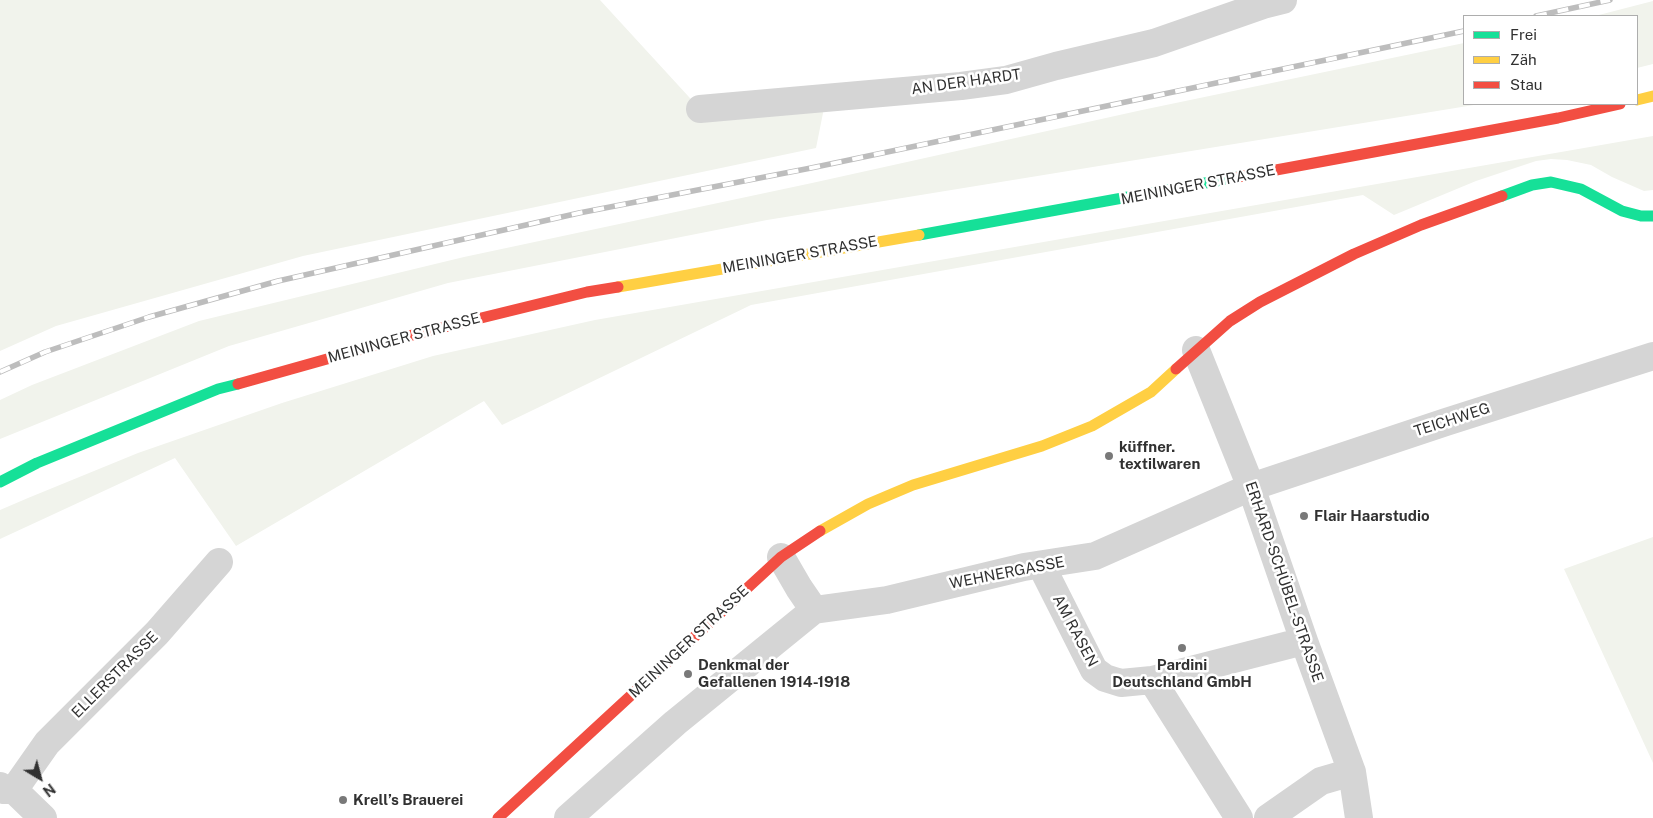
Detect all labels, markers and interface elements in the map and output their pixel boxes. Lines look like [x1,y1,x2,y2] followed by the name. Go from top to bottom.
[1463,15,1638,105] legend
[1510,26,1537,43] text: Frei
[1510,51,1537,68] text: Zäh
[910,65,1022,99] street label: AN DER HARDT
[1510,76,1543,93] text: Stau
[1119,161,1277,209] street label: MEININGER STRASSE
[721,233,879,277] street label: MEININGER STRASSE
[326,309,482,367] street label: MEININGER STRASSE
[1412,399,1492,441] street label: TEICHWEG
[1119,438,1200,473] place label: küffner. textilwaren
[1103,450,1115,462] marker: küffner. textilwaren
[1241,479,1327,685] street label: ERHARD-SCHÜBEL-STRASSE
[1314,507,1430,525] place label: Flair Haarstudio
[1298,510,1310,522] marker: Flair Haarstudio
[948,553,1066,593] street label: WEHNERGASSE
[626,582,752,702] street label: MEININGER STRASSE
[1049,592,1101,670] street label: AM RASEN
[68,628,162,722] street label: ELLERSTRASSE
[1176,642,1188,654] marker: Pardini Deutschland GmbH
[698,656,850,691] place label: Denkmal der Gefallenen 1914-1918
[1112,656,1252,691] place label: Pardini Deutschland GmbH
[682,668,694,680] marker: Denkmal der Gefallenen 1914-1918
[15,753,65,803] north arrow
[40,780,58,800] text: N
[353,791,463,809] place label: Krell’s Brauerei
[337,794,349,806] marker: Krell’s Brauerei

